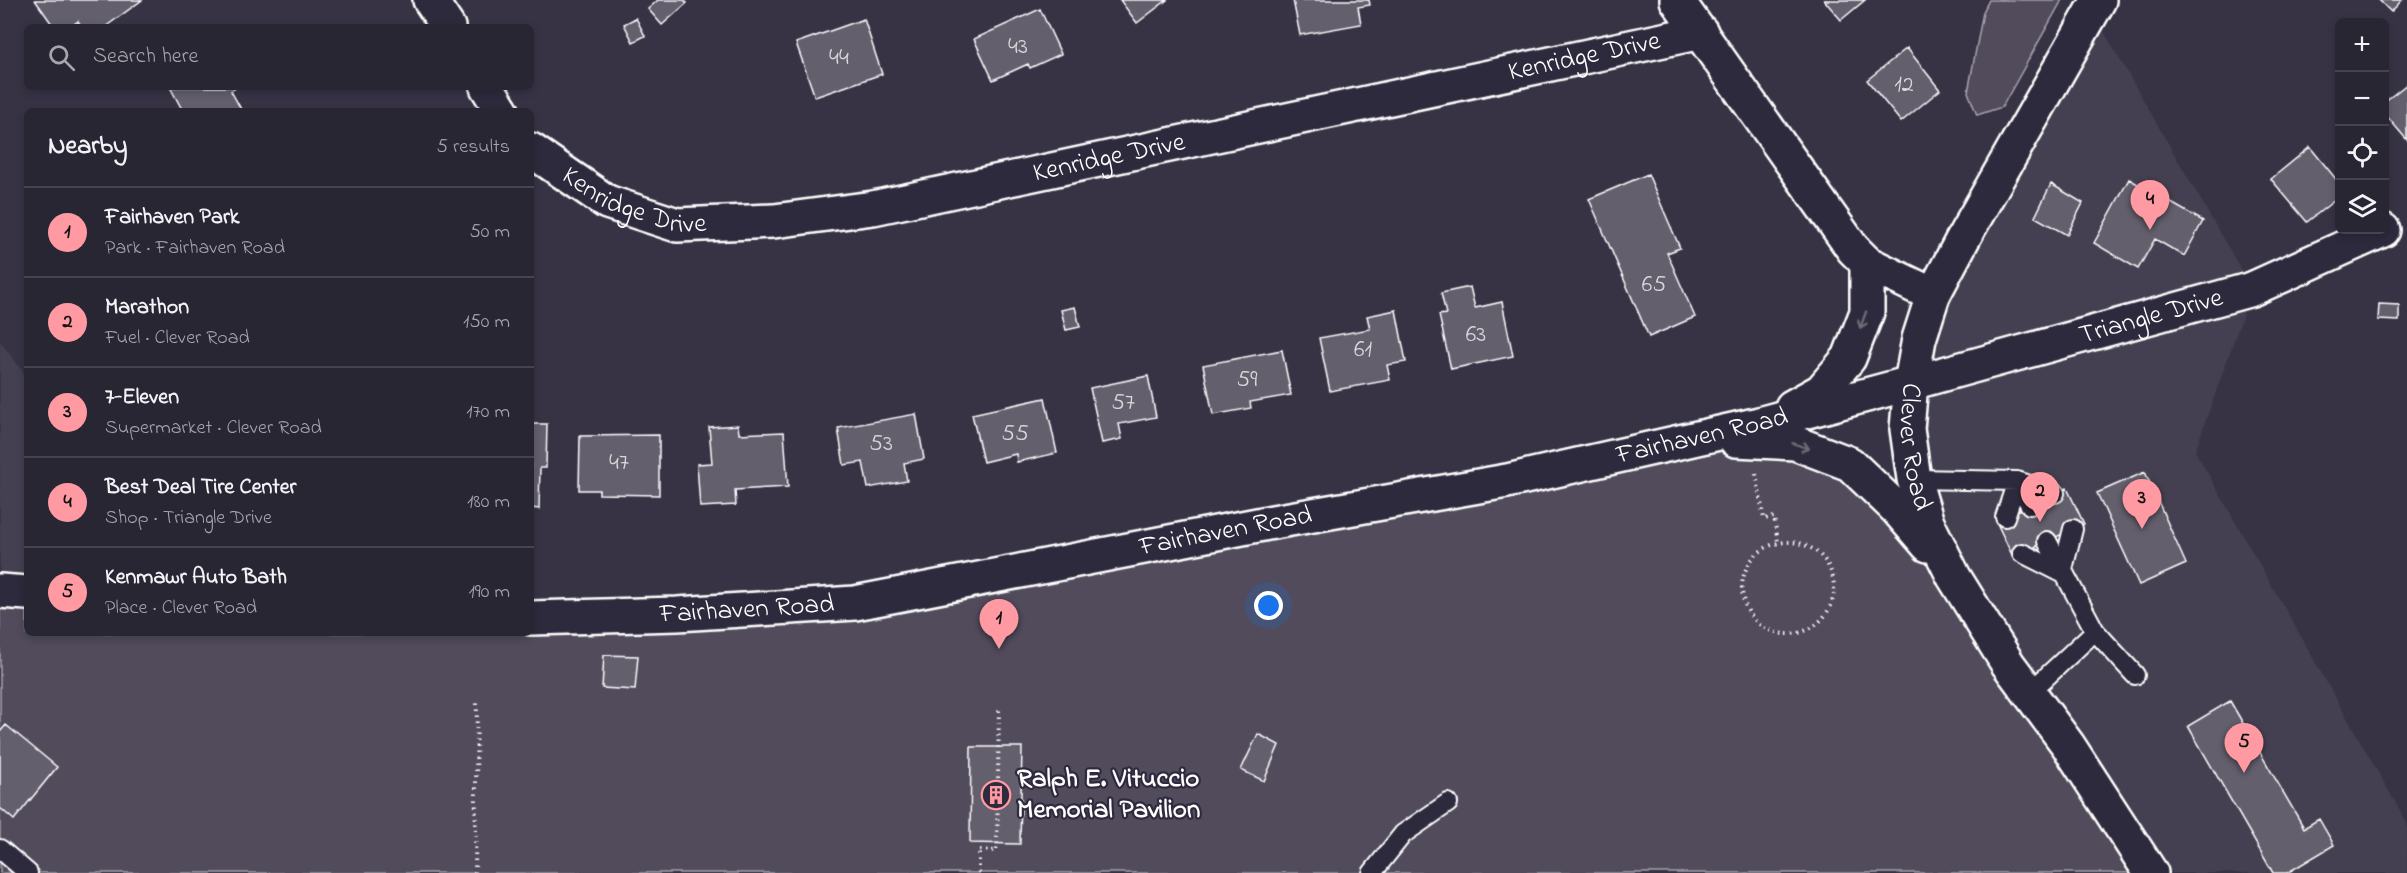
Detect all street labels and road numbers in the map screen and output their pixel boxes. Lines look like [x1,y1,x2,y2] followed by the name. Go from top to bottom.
[1505,21,1665,92] street label: Kenridge Drive
[1029,123,1189,193] street label: Kenridge Drive
[554,157,708,244] street label: Kenridge Drive
[2075,278,2228,355] street label: Triangle Drive
[1887,382,1942,515] street label: Clever Road
[1612,398,1792,475] street label: Fairhaven Road
[1135,496,1315,567] street label: Fairhaven Road
[658,585,835,634] street label: Fairhaven Road

